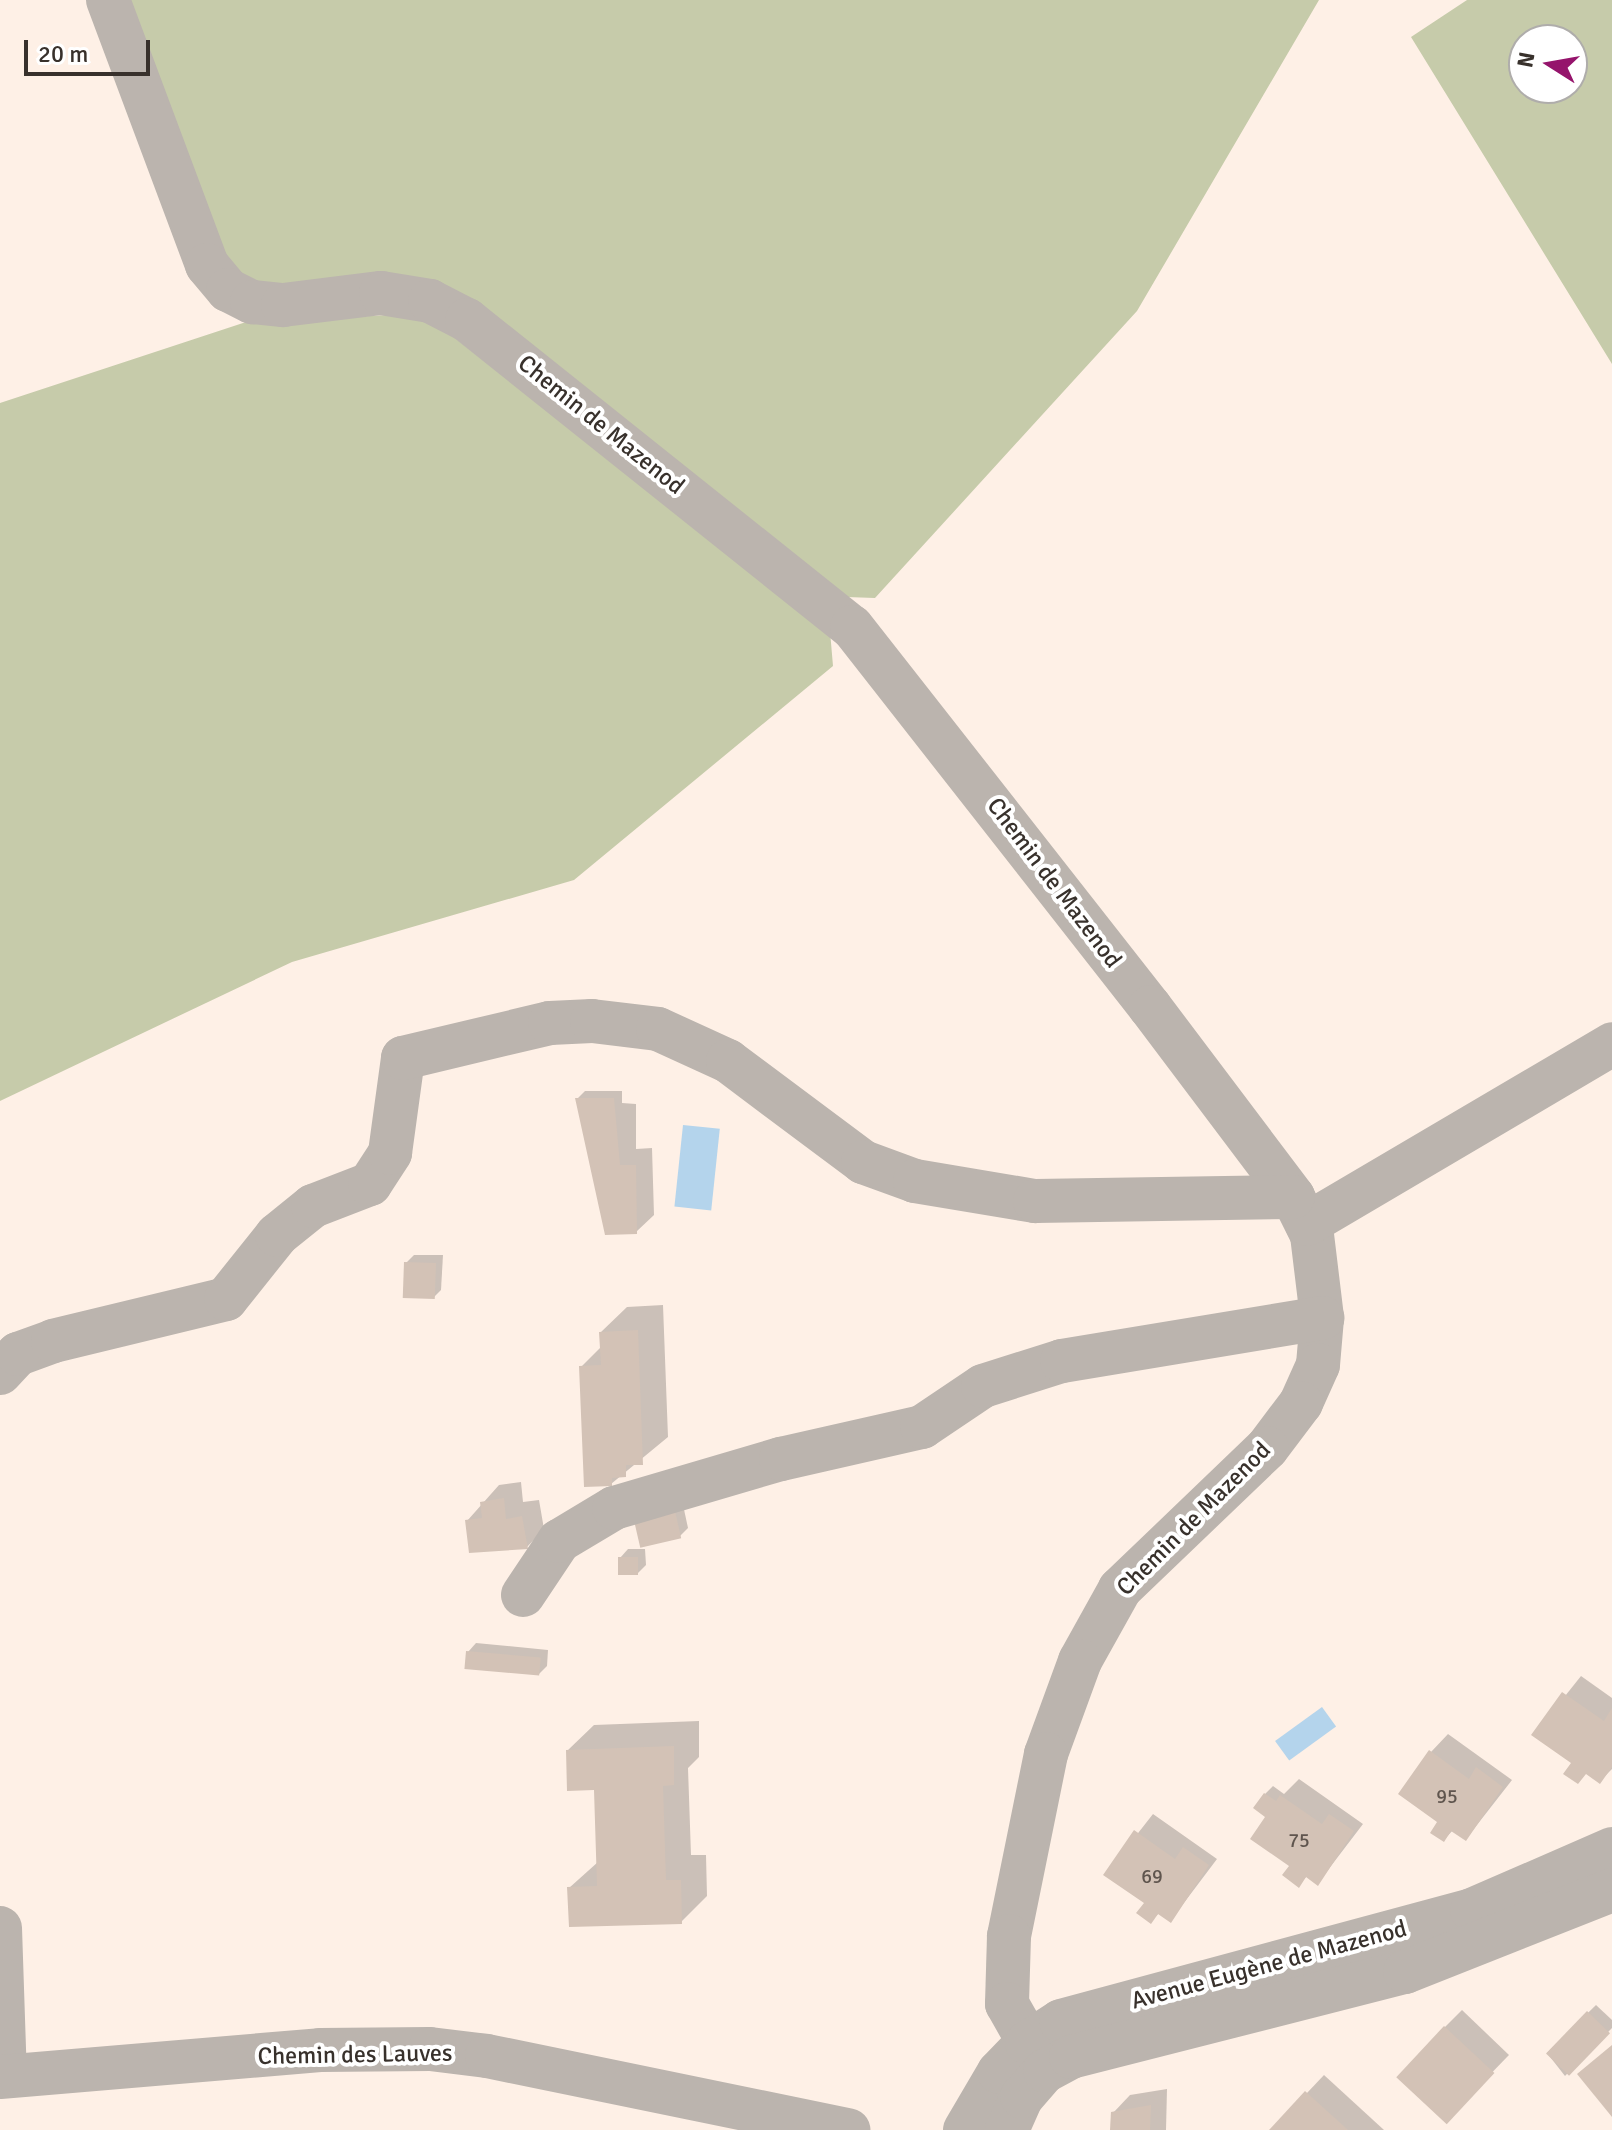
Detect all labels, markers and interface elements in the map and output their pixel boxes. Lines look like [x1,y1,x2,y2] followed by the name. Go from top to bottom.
[28,24,154,74] scale bar
[1508,24,1588,104] north arrow
[38,39,88,69] text: 20 m
[1511,50,1541,70] text: N
[512,349,690,501] street label: Chemin de Mazenod
[981,792,1127,974] street label: Chemin de Mazenod
[1111,1436,1277,1602] street label: Chemin de Mazenod
[1436,1784,1458,1808] house number: 95
[1288,1828,1310,1852] house number: 75
[1141,1864,1163,1888] house number: 69
[1128,1914,1410,2016] street label: Avenue Eugène de Mazenod
[257,2039,453,2071] street label: Chemin des Lauves

